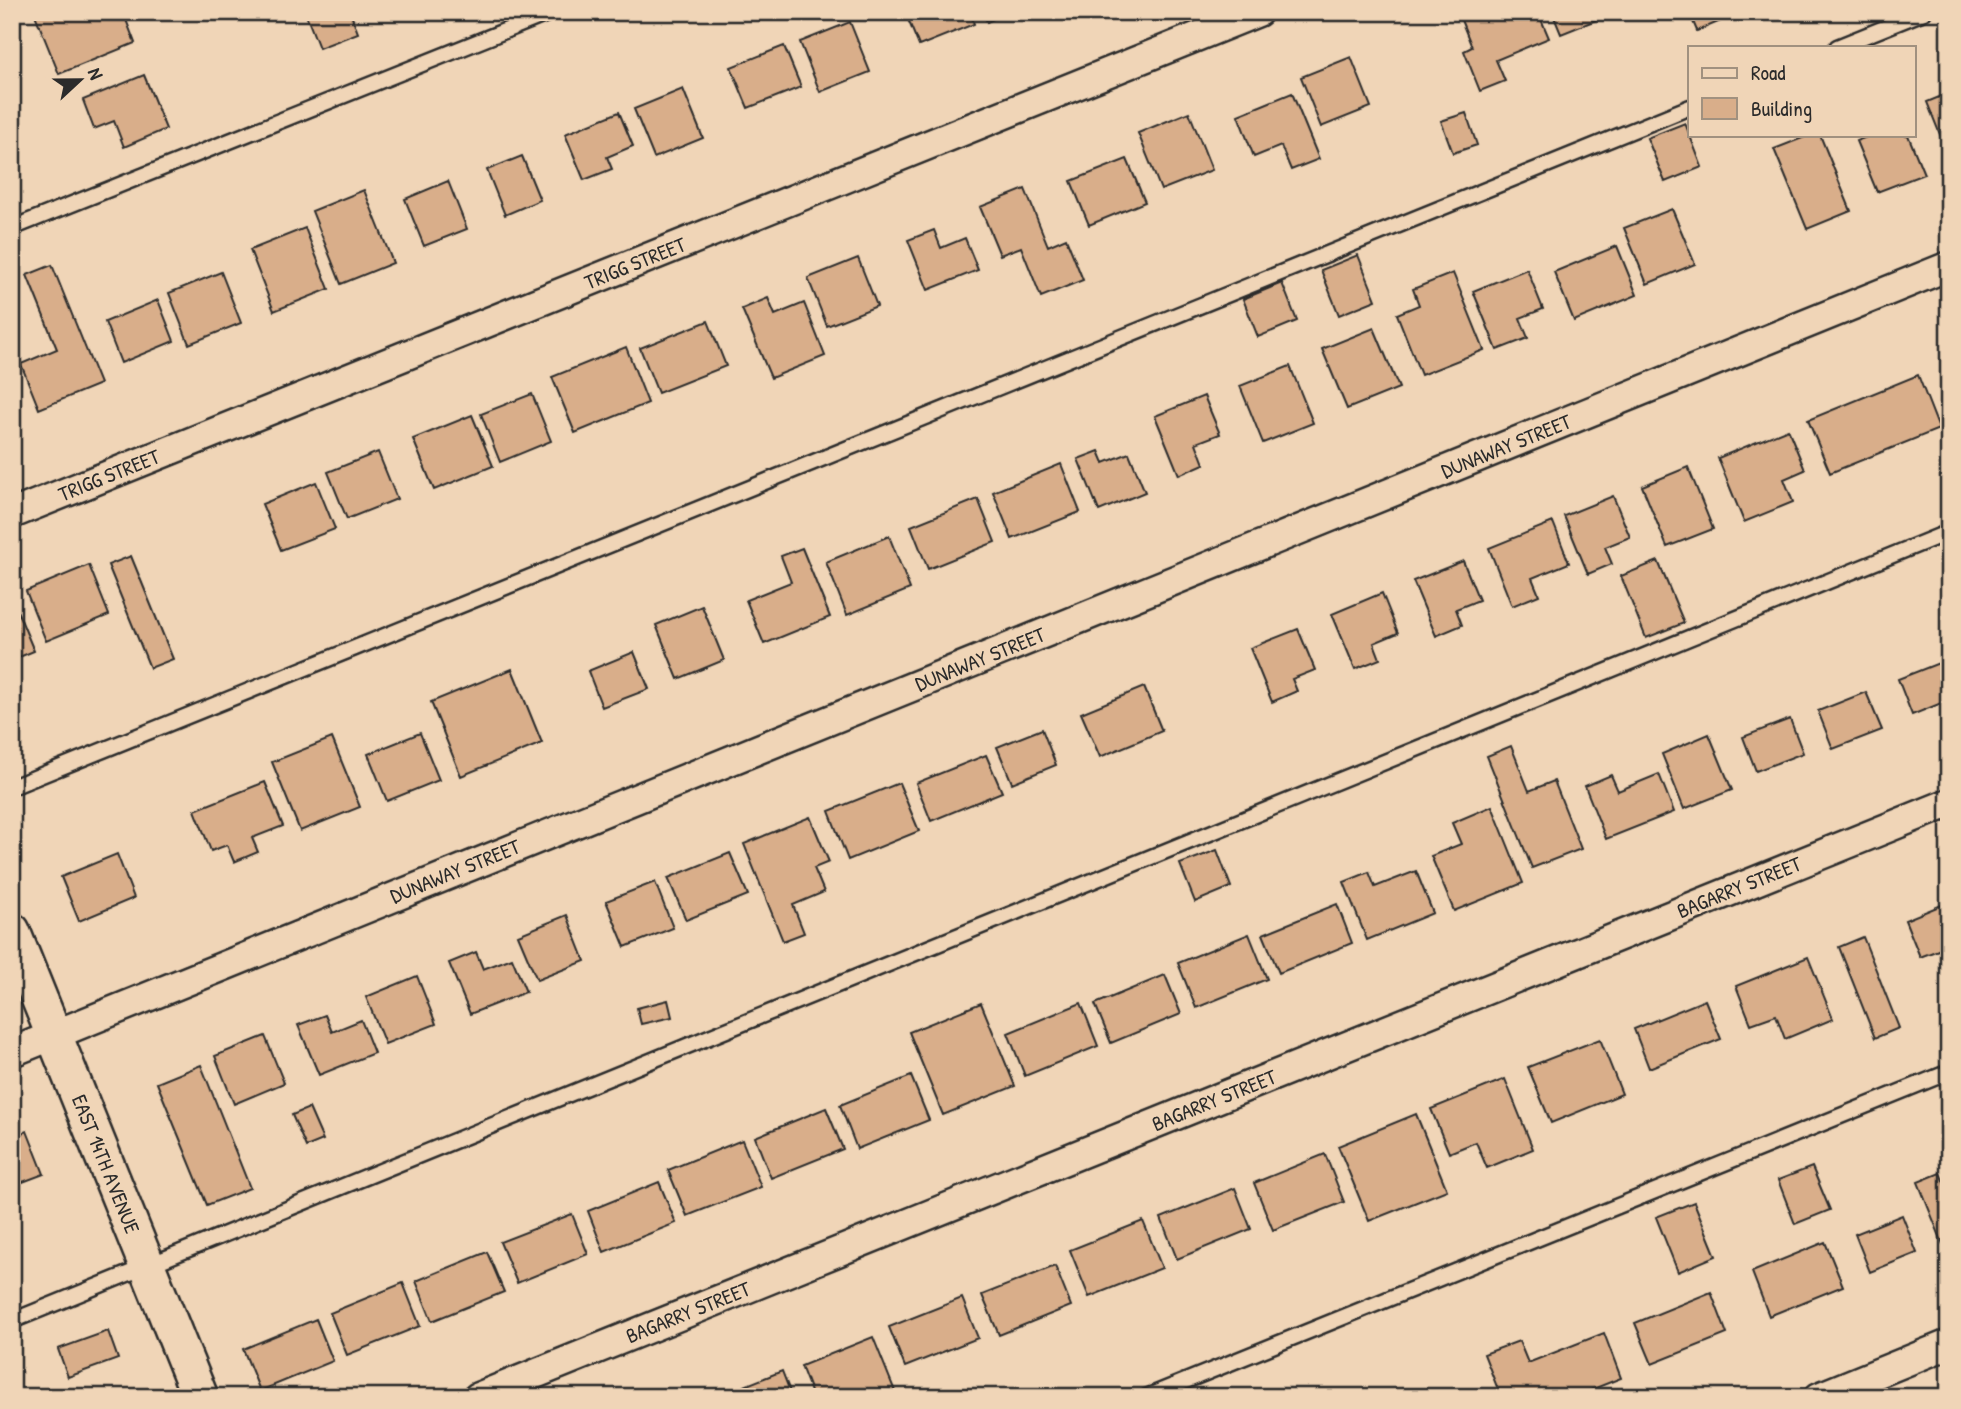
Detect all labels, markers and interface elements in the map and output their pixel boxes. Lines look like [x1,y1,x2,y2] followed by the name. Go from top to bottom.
[46,46,116,116] north arrow
[1688,46,1916,136] legend
[1751,58,1785,87] text: Road
[82,64,110,83] text: N
[1751,94,1812,123] text: Building
[580,229,691,296] street label: TRIGG STREET
[1437,406,1576,485] street label: DUNAWAY STREET
[54,441,165,508] street label: TRIGG STREET
[911,619,1050,698] street label: DUNAWAY STREET
[386,831,525,910] street label: DUNAWAY STREET
[1672,848,1807,925] street label: BAGARRY STREET
[1147,1061,1282,1138] street label: BAGARRY STREET
[65,1090,147,1238] street label: EAST 14TH AVENUE
[621,1273,756,1350] street label: BAGARRY STREET

